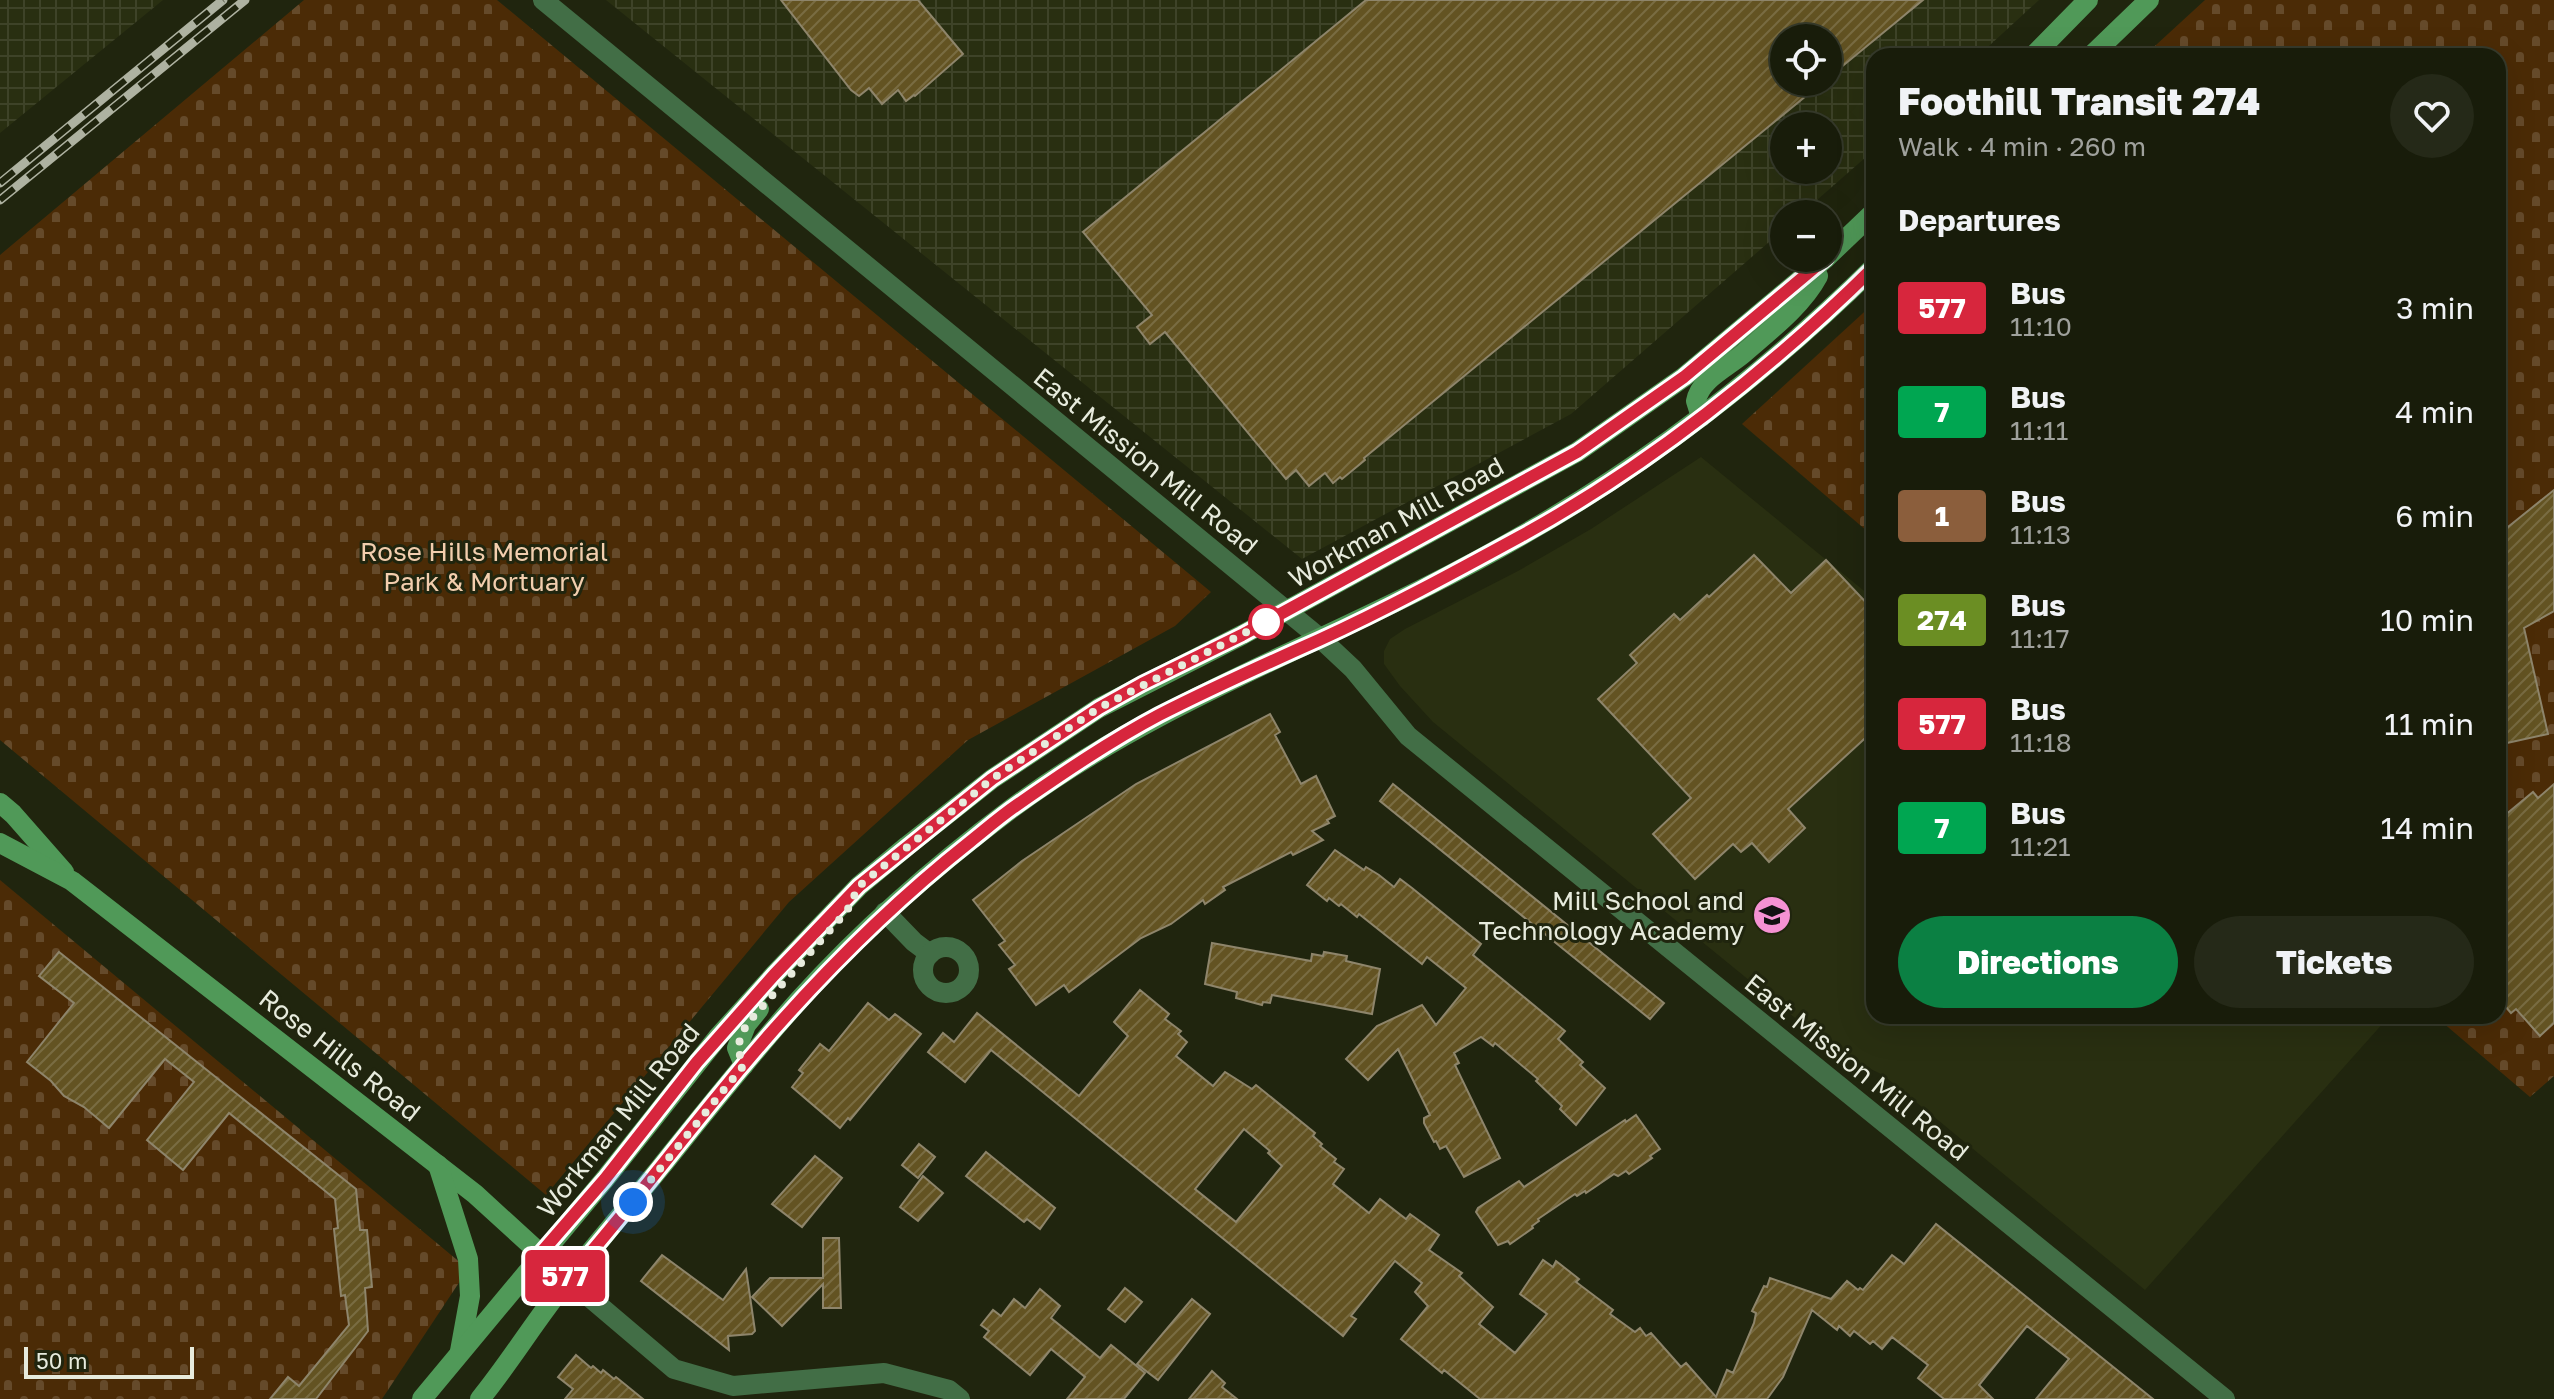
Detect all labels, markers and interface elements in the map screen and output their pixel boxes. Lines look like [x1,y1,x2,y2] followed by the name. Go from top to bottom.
[1770,24,1842,272] map controls
[1770,24,1842,96] button: locate
[2390,74,2474,158] button: heart
[1898,78,2260,123] text: Foothill Transit 274
[1770,112,1842,184] button: +
[1898,131,2146,162] text: Walk · 4 min · 260 m
[1770,200,1842,272] button: −
[1898,202,2061,238] text: Departures
[2010,275,2066,311] text: Bus
[2396,290,2474,326] text: 3 min
[1918,291,1966,324] text: 577
[2010,311,2072,342] text: 11:10
[1028,361,1264,561] street label: East Mission Mill Road
[2010,379,2066,415] text: Bus
[2395,394,2474,430] text: 4 min
[1934,395,1950,428] text: 7
[2010,415,2068,446] text: 11:11
[1283,450,1509,594] street label: Workman Mill Road
[2010,483,2066,519] text: Bus
[2395,498,2474,534] text: 6 min
[1935,499,1949,532] text: 1
[2010,519,2071,550] text: 11:13
[360,536,608,597] park label: Rose Hills Memorial Park & Mortuary
[2010,587,2066,623] text: Bus
[2380,602,2474,638] text: 10 min
[1917,603,1967,636] text: 274
[1249,605,1283,639] unlabelled marker
[2010,623,2069,654] text: 11:17
[2010,691,2066,727] text: Bus
[2384,706,2474,742] text: 11 min
[1918,707,1966,740] text: 577
[2010,727,2072,758] text: 11:18
[2010,795,2066,831] text: Bus
[2381,810,2474,846] text: 14 min
[1934,811,1950,844] text: 7
[2010,831,2071,862] text: 11:21
[1479,885,1744,946] place label: Mill School and Technology Academy
[1751,894,1793,936] school or university icon: Mill School and Technology Academy
[1898,916,2178,1008] button: Directions
[2194,916,2474,1008] button: Tickets
[1739,967,1975,1167] street label: East Mission Mill Road
[253,983,427,1127] street label: Rose Hills Road
[530,1017,706,1223] street label: Workman Mill Road
[613,1182,653,1222] your location
[519,1250,611,1302] line badge: 577
[541,1259,589,1292] text: 577
[24,1343,194,1379] scale bar
[36,1347,87,1374] text: 50 m

